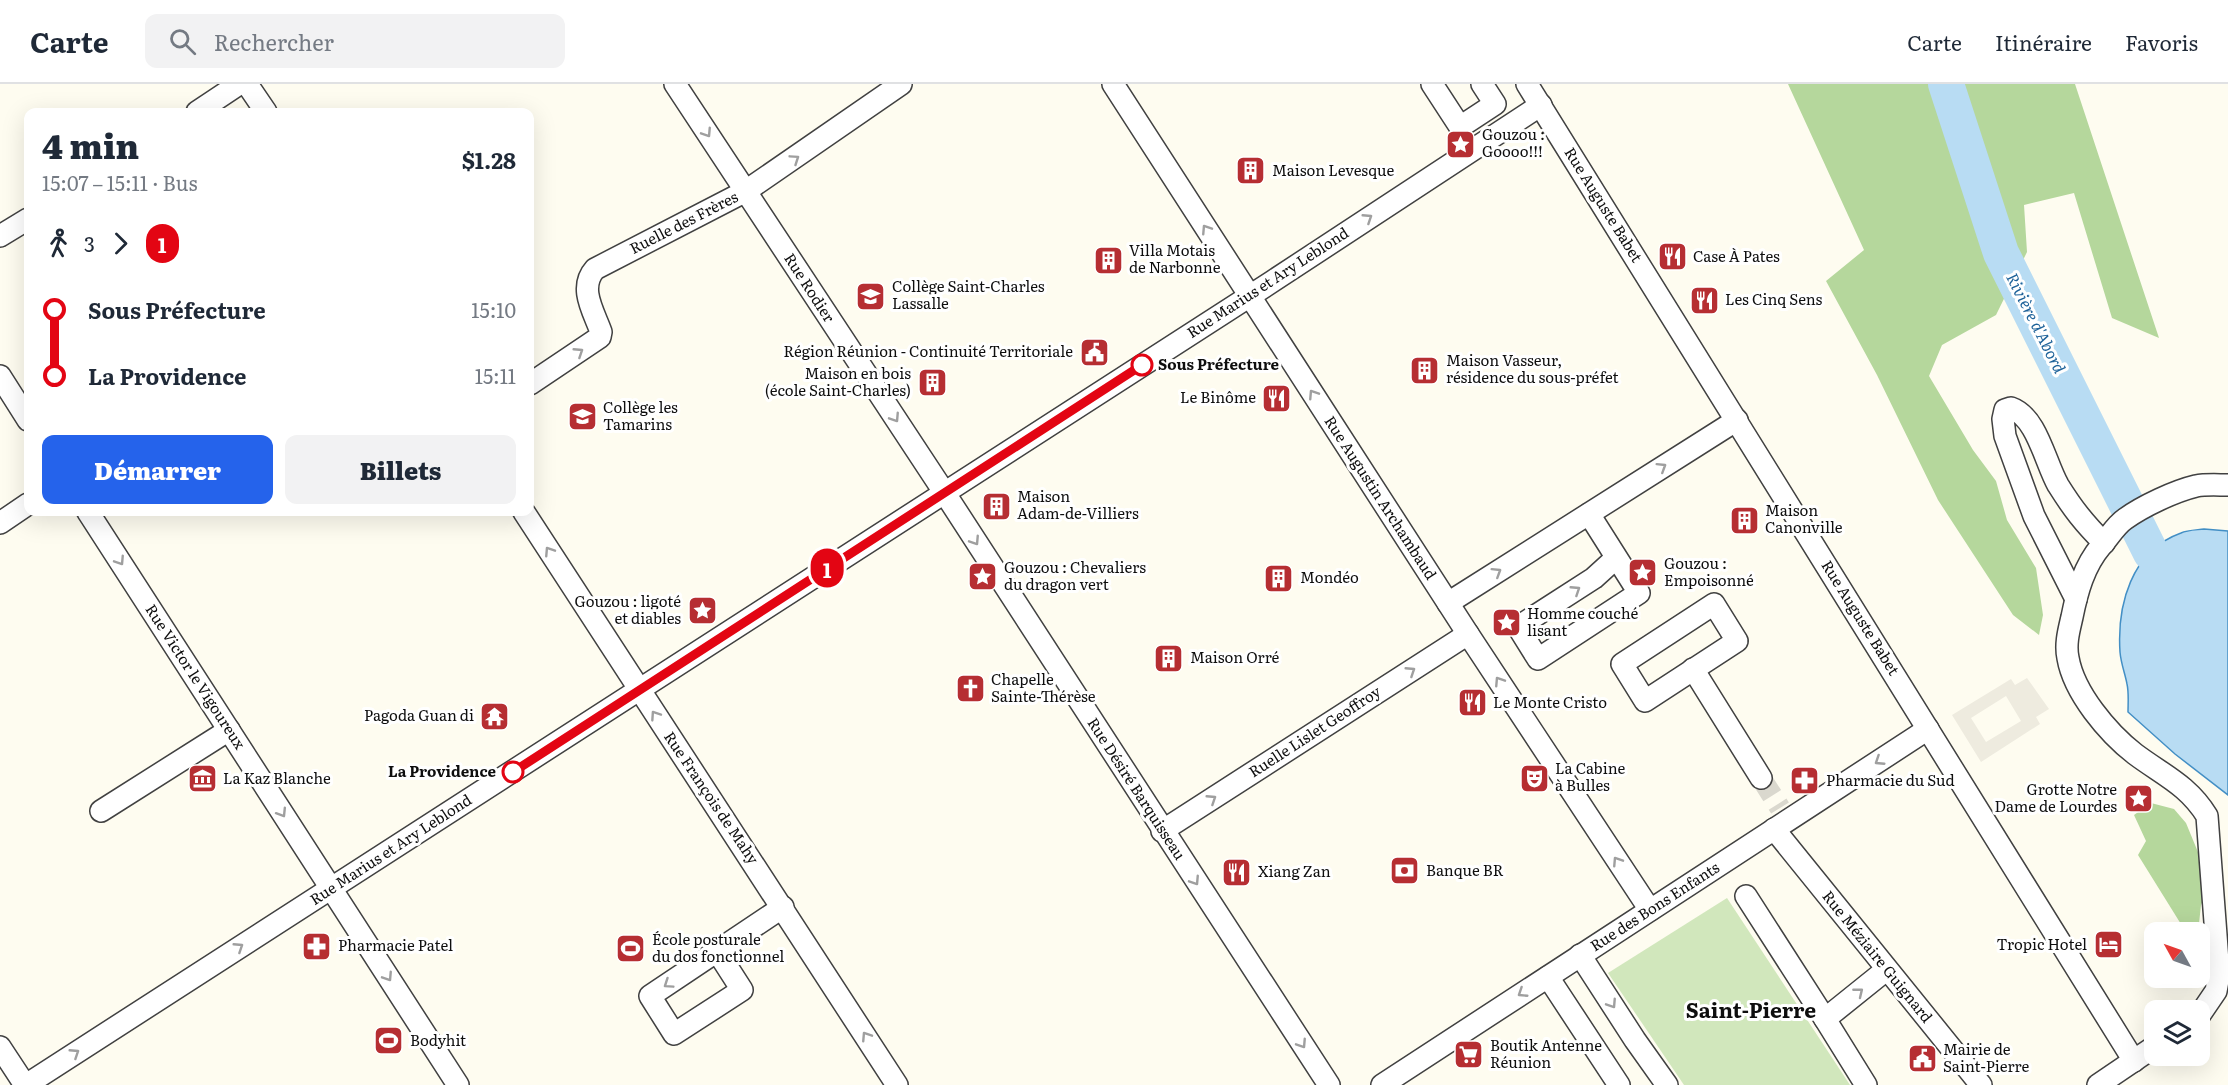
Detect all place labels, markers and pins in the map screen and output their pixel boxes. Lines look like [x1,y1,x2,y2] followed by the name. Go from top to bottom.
[1482,122,1545,162] place label: Gouzou : Goooo!!!
[1445,128,1477,160] place icon: Gouzou : Goooo!!!
[1235,155,1267,187] building icon: Maison Levesque
[1272,158,1394,181] place label: Maison Levesque
[1129,238,1221,278] place label: Villa Motais de Narbonne
[1656,241,1688,273] restaurant icon: Case À Pates
[1092,244,1124,276] building icon: Villa Motais de Narbonne
[1693,244,1780,267] place label: Case À Pates
[892,274,1045,314] place label: Collège Saint-Charles Lassalle
[855,280,887,312] school or university icon: Collège Saint-Charles Lassalle
[1688,284,1720,316] restaurant icon: Les Cinq Sens
[1725,287,1823,310] place label: Les Cinq Sens
[1078,336,1110,368] public building icon: Région Réunion - Continuité Territoriale
[783,339,1073,362] place label: Région Réunion - Continuité Territoriale
[1446,348,1619,388] place label: Maison Vasseur, résidence du sous-préfet
[1158,352,1280,375] place label: Sous Préfecture
[1131,354,1153,376] marker: Sous Préfecture
[1409,354,1441,386] building icon: Maison Vasseur, résidence du sous-préfet
[765,361,911,401] place label: Maison en bois (école Saint-Charles)
[916,367,948,399] building icon: Maison en bois (école Saint-Charles)
[1261,382,1293,414] restaurant icon: Le Binôme
[1180,385,1256,408] place label: Le Binôme
[603,395,678,435] place label: Collège les Tamarins
[566,401,598,433] school or university icon: Collège les Tamarins
[1017,484,1139,524] place label: Maison Adam-de-Villiers
[980,490,1012,522] building icon: Maison Adam-de-Villiers
[1765,498,1843,538] place label: Maison Canonville
[1728,504,1760,536] building icon: Maison Canonville
[1664,551,1754,591] place label: Gouzou : Empoisonné
[1004,555,1146,595] place label: Gouzou : Chevaliers du dragon vert
[1627,557,1659,589] place icon: Gouzou : Empoisonné
[967,561,999,593] place icon: Gouzou : Chevaliers du dragon vert
[1263,562,1295,594] building icon: Mondéo
[1300,565,1359,588] place label: Mondéo
[575,589,681,629] place label: Gouzou : ligoté et diables
[686,595,718,627] place icon: Gouzou : ligoté et diables
[1527,601,1639,641] place label: Homme couché lisant
[1490,607,1522,639] place icon: Homme couché lisant
[1153,642,1185,674] building icon: Maison Orré
[1190,645,1280,668] place label: Maison Orré
[991,667,1096,707] place label: Chapelle Sainte-Thérèse
[954,673,986,705] church icon: Chapelle Sainte-Thérèse
[1456,687,1488,719] restaurant icon: Le Monte Cristo
[1493,690,1607,713] place label: Le Monte Cristo
[479,700,511,732] temple icon: Pagoda Guan di
[364,703,474,726] place label: Pagoda Guan di
[1555,756,1626,796] place label: La Cabine à Bulles
[388,759,497,782] place label: La Providence
[502,761,524,783] marker: La Providence
[1518,762,1550,794] theatre icon: La Cabine à Bulles
[186,763,218,795] museum icon: La Kaz Blanche
[1789,765,1821,797] pharmacy icon: Pharmacie du Sud
[223,766,331,789] place label: La Kaz Blanche
[1826,768,1955,791] place label: Pharmacie du Sud
[1994,777,2117,817] place label: Grotte Notre Dame de Lourdes
[2122,783,2154,815] place icon: Grotte Notre Dame de Lourdes
[1389,855,1421,887] bank icon: Banque BR
[1221,856,1253,888] restaurant icon: Xiang Zan
[1426,858,1504,881] place label: Banque BR
[1258,859,1331,882] place label: Xiang Zan
[652,927,784,967] place label: École posturale du dos fonctionnel
[2092,929,2124,961] hotel icon: Tropic Hotel
[301,930,333,962] pharmacy icon: Pharmacie Patel
[1996,932,2087,955] place label: Tropic Hotel
[338,933,453,956] place label: Pharmacie Patel
[615,933,647,965] sports icon: École posturale du dos fonctionnel
[373,1025,405,1057] sports icon: Bodyhit
[410,1028,466,1051] place label: Bodyhit
[1490,1033,1602,1073] place label: Boutik Antenne Réunion
[1943,1037,2029,1077] place label: Mairie de Saint-Pierre
[1453,1039,1485,1071] supermarket icon: Boutik Antenne Réunion
[1906,1043,1938,1075] public building icon: Mairie de Saint-Pierre

